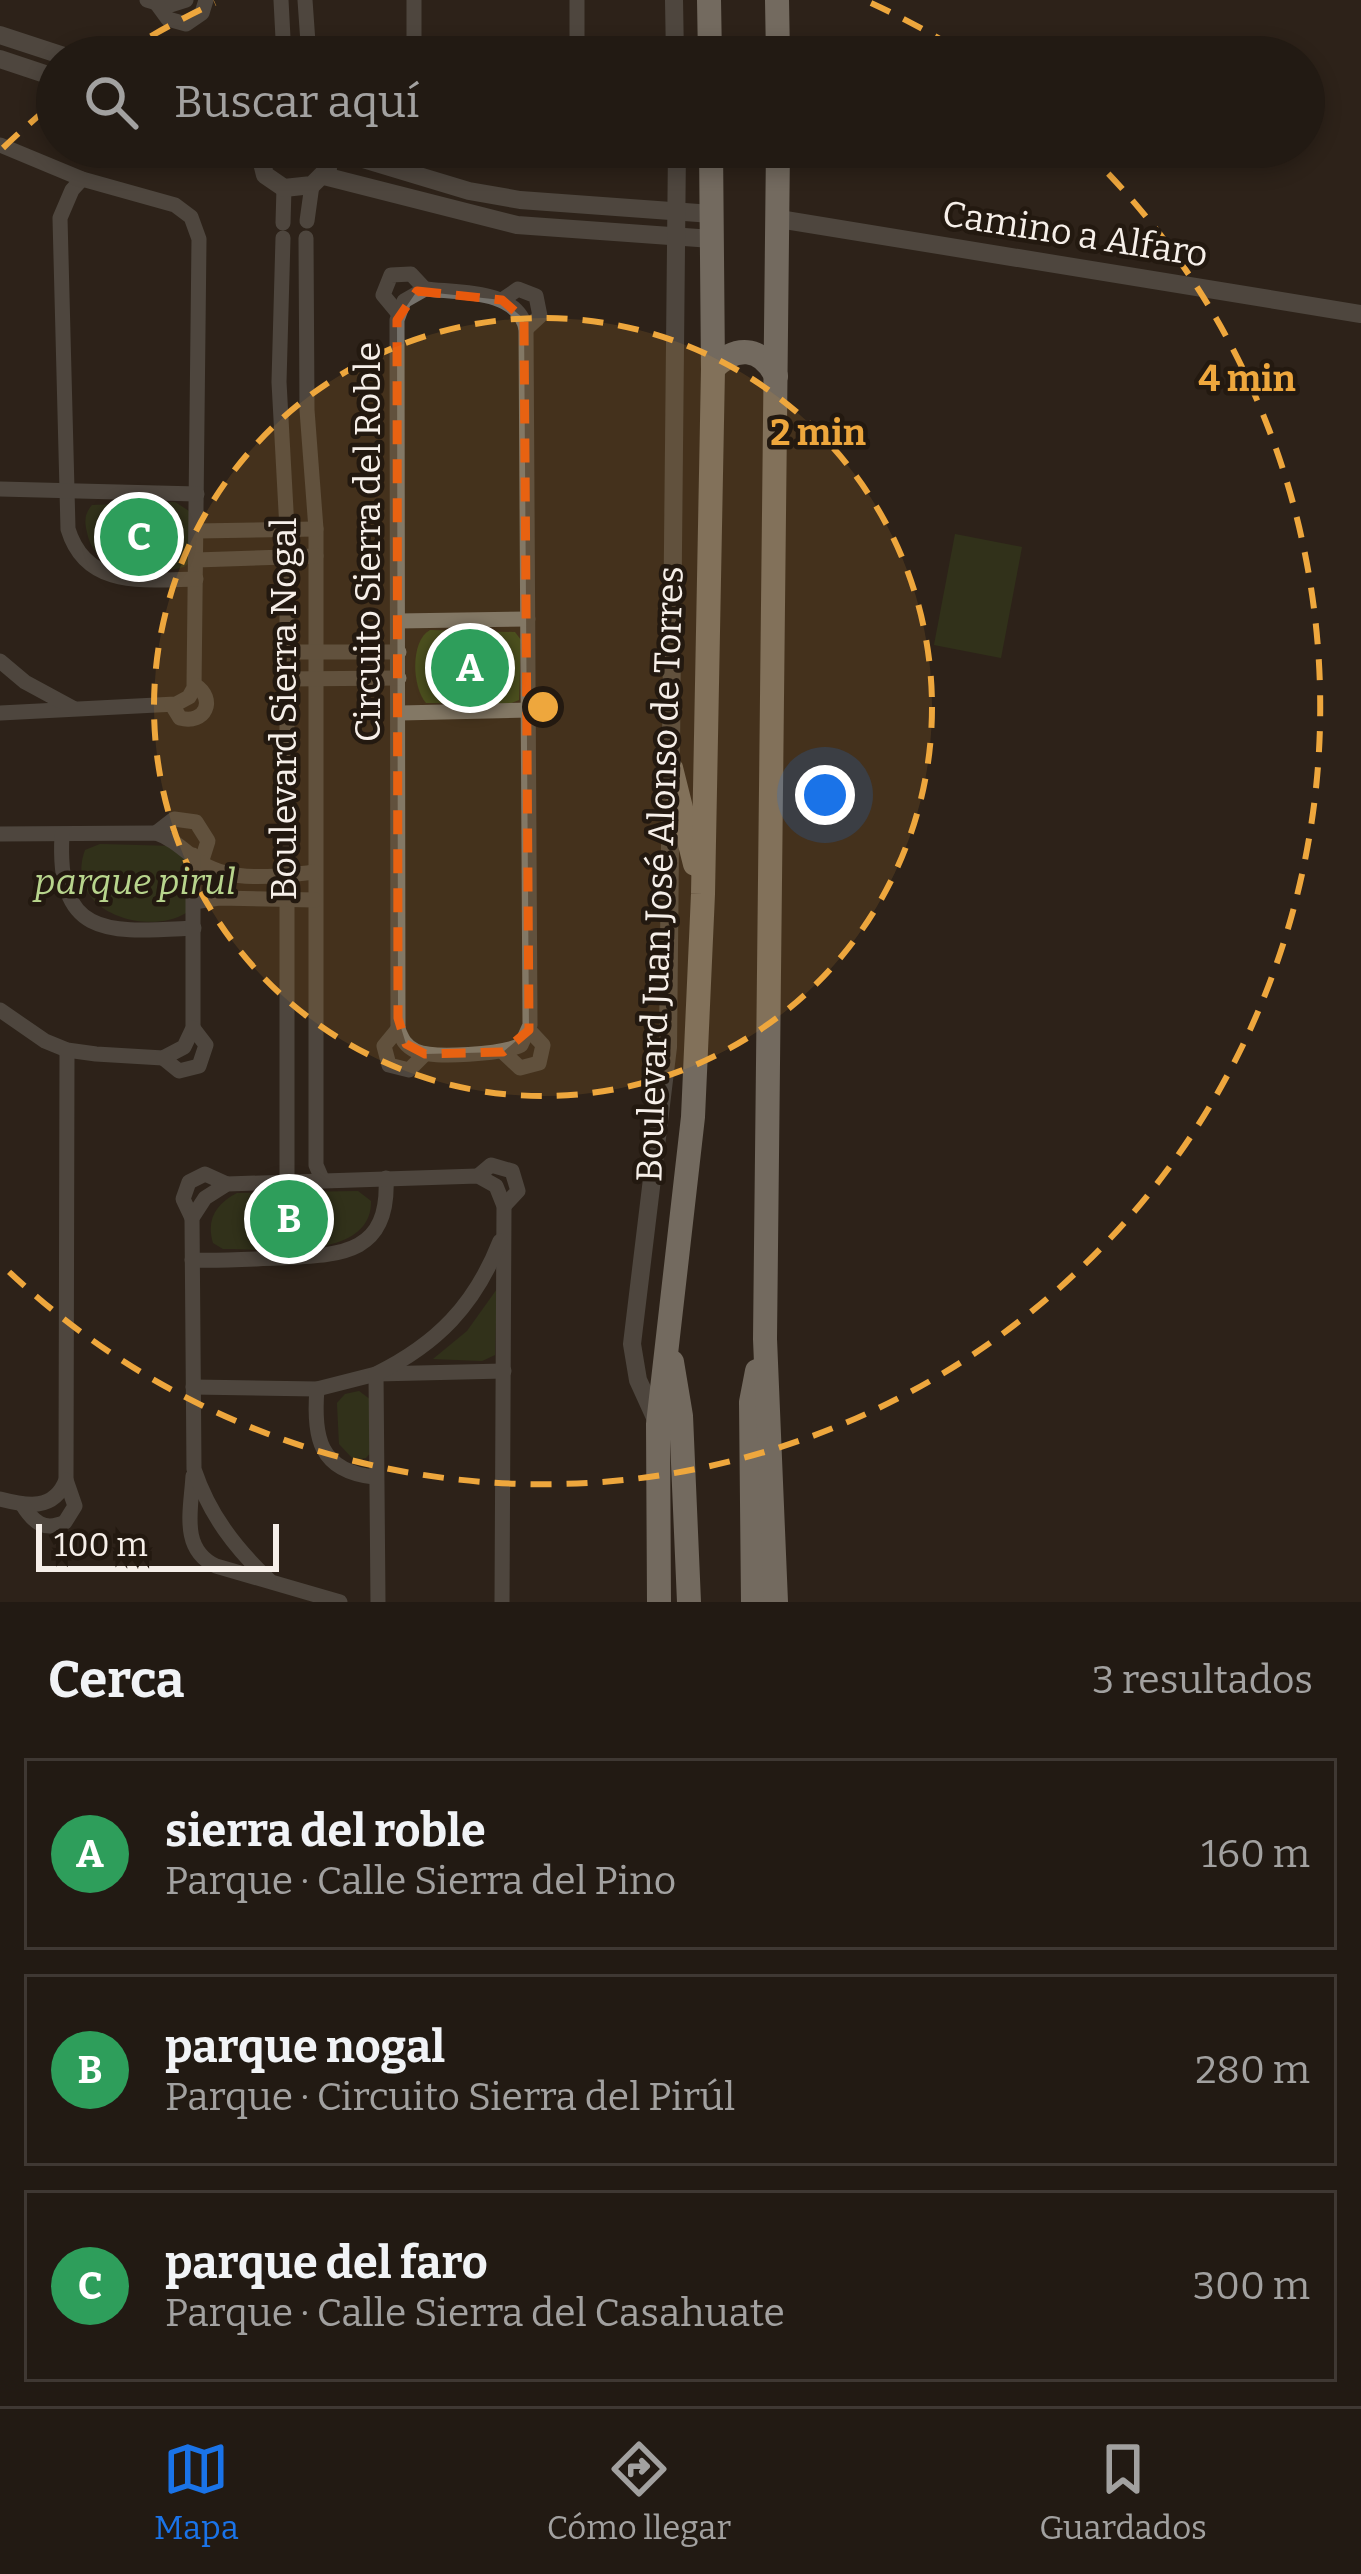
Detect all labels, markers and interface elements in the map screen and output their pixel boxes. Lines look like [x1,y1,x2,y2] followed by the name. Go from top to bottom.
[36,36,1325,168] search box
[78,69,144,135] icon: search
[174,75,419,129] text: Buscar aquí
[939,191,1211,277] street label: Camino a Alfaro
[346,342,390,742] street label: Circuito Sierra del Roble
[1198,357,1296,401] text: 4 min
[770,411,866,455] text: 2 min
[100,492,178,582] pin: C
[262,517,306,901] street label: Boulevard Sierra Nogal
[627,565,693,1183] street label: Boulevard Juan José Alonso de Torres
[431,623,509,713] pin: A
[522,686,564,728] centre of rings
[795,765,855,825] your location
[32,860,236,904] park label: parque pirul
[250,1174,328,1264] pin: B
[36,1518,279,1571] scale bar
[54,1525,148,1565] text: 100 m
[48,1649,184,1711] text: Cerca
[1092,1657,1313,1703] text: 3 resultados
[165,1804,486,1858] text: sierra del roble
[76,1831,104,1877] text: A
[1201,1831,1310,1877] text: 160 m
[165,1858,676,1904] text: Parque · Calle Sierra del Pino
[165,2020,445,2074] text: parque nogal
[77,2047,103,2093] text: B
[1195,2047,1310,2093] text: 280 m
[165,2074,735,2120] text: Parque · Circuito Sierra del Pirúl
[165,2236,488,2290] text: parque del faro
[78,2263,102,2309] text: C
[1193,2263,1310,2309] text: 300 m
[165,2290,785,2336] text: Parque · Calle Sierra del Casahuate
[154,2436,239,2548] tab: Mapa
[547,2436,731,2548] tab: Cómo llegar
[1039,2436,1207,2548] tab: Guardados

